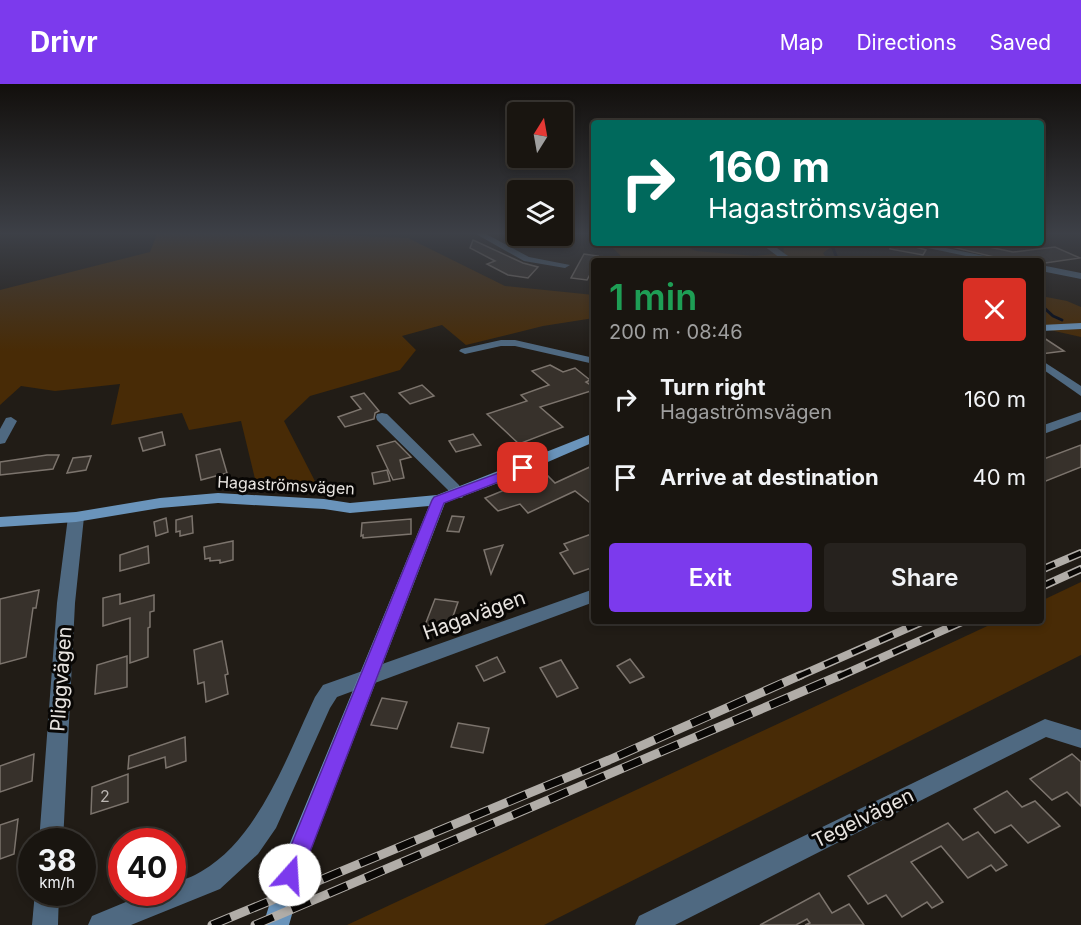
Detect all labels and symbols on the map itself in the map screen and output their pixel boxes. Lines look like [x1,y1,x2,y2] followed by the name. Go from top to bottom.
[507,102,573,168] north arrow
[497,442,548,493] pin
[217,471,355,499] street label: Hagaströmsvägen
[419,585,529,645] street label: Hagavägen
[45,626,77,732] street label: Pliggvägen
[808,783,918,853] street label: Tegelvägen
[100,786,110,806] house number: 2
[108,828,186,906] speed limit sign: 40
[258,843,322,907] position arrow

